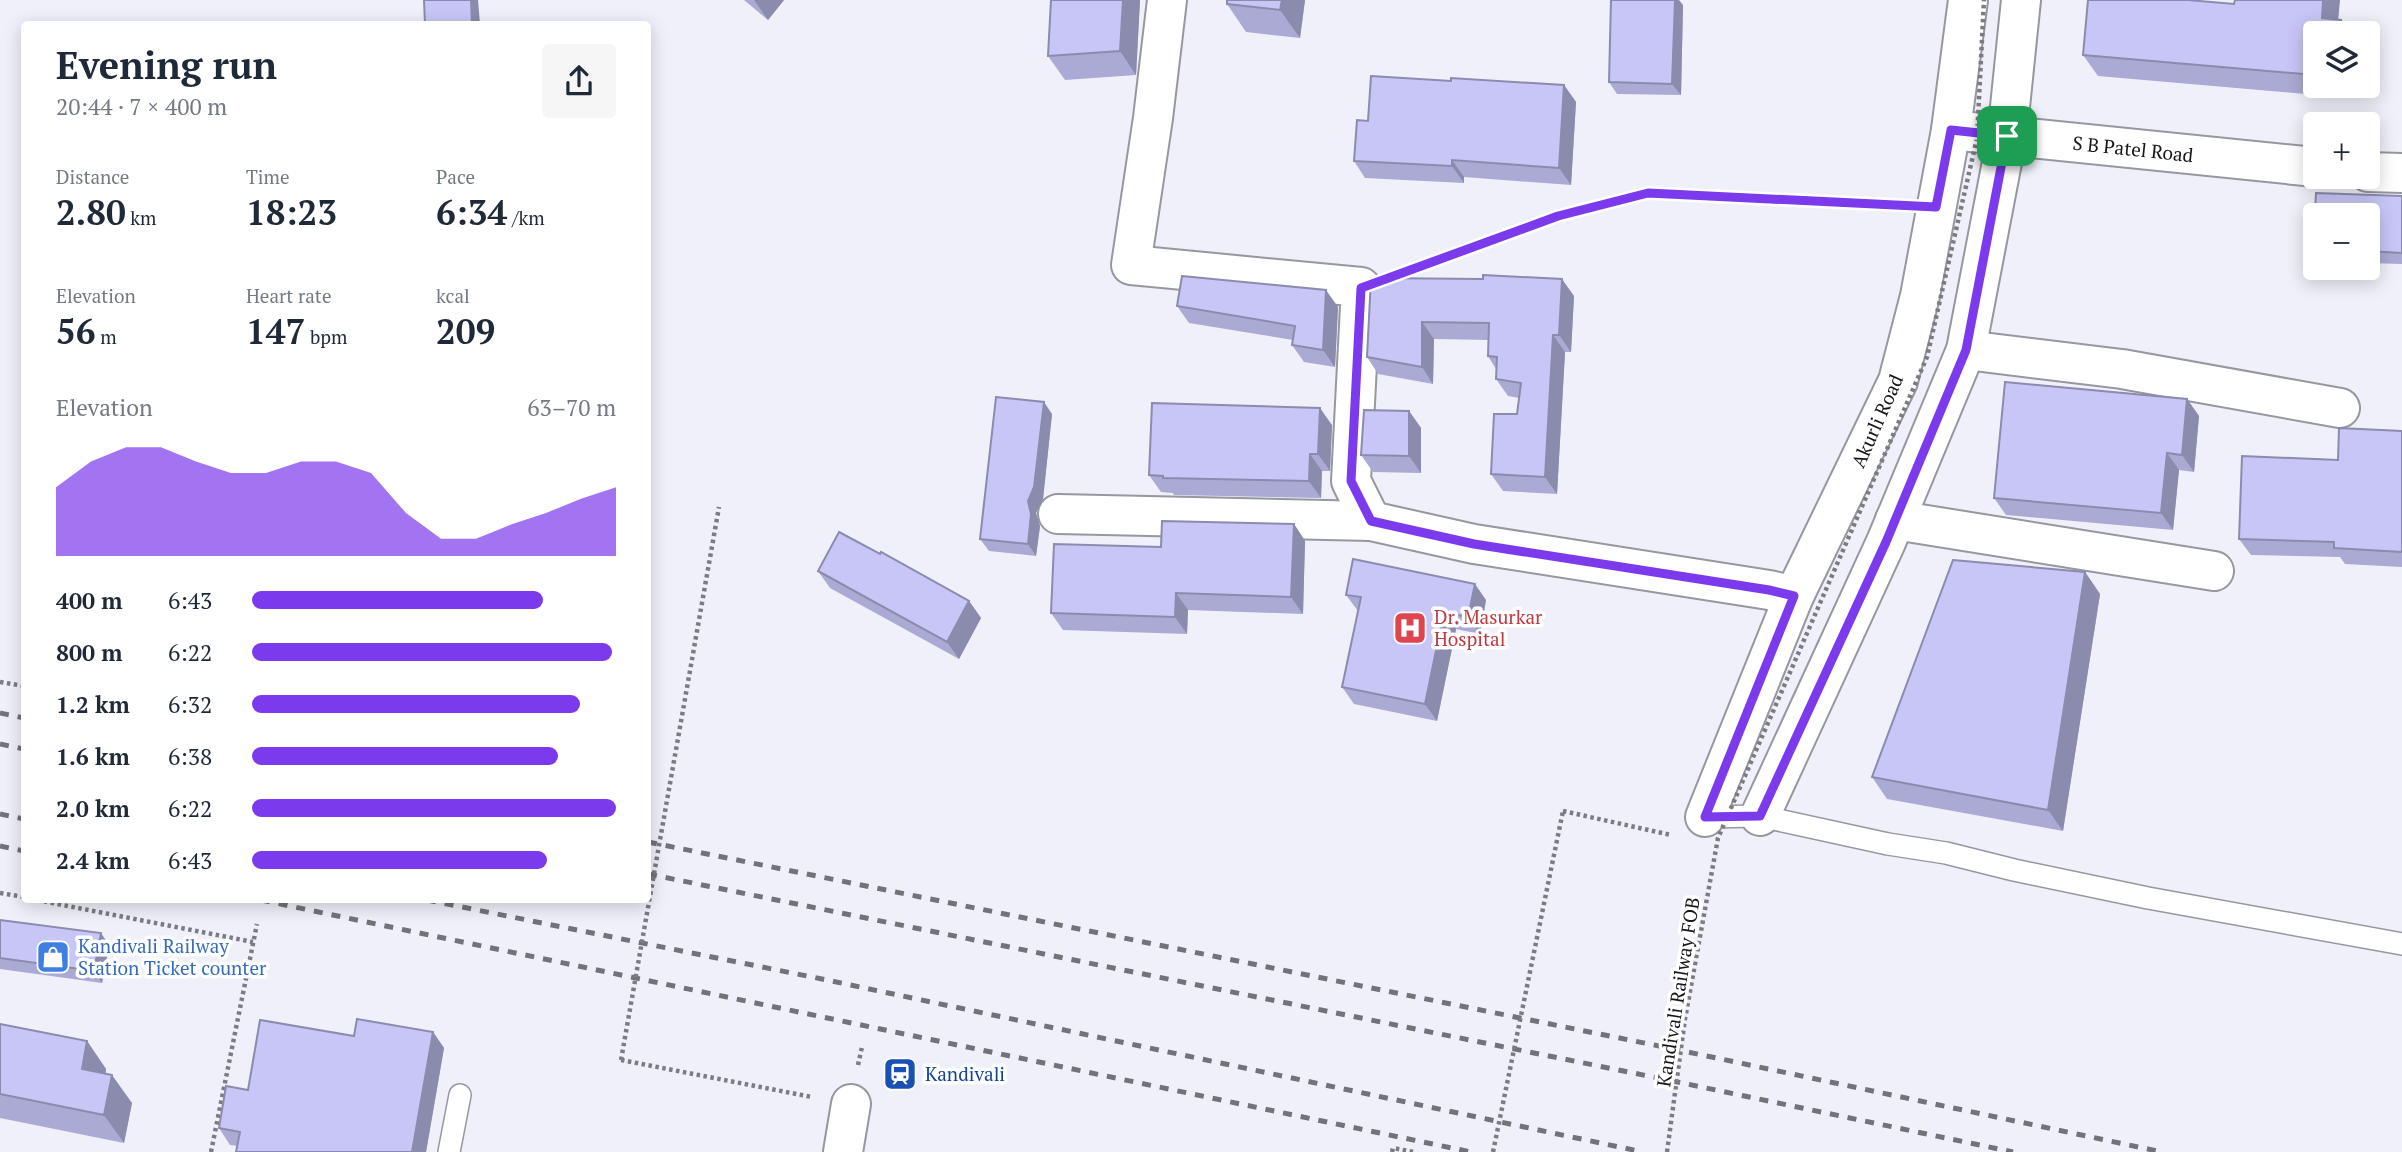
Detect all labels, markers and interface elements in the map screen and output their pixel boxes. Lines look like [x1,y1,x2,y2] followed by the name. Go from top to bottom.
[2303,21,2380,280] map controls
[2303,21,2380,98] button: layers
[56,40,277,90] text: Evening run
[542,44,616,118] button: share
[56,91,227,122] text: 20:44 · 7 × 400 m
[1977,106,2037,166] pin
[2303,112,2380,189] button: +
[1988,117,2026,155] icon: arrive
[2071,130,2195,167] street label: S B Patel Road
[56,164,129,189] text: Distance
[246,164,289,189] text: Time
[436,164,475,189] text: Pace
[56,189,126,235] text: 2.80
[246,189,337,235] text: 18:23
[436,189,507,235] text: 6:34
[2303,203,2380,280] button: −
[126,205,157,230] text: km
[507,205,545,230] text: /km
[56,283,136,308] text: Elevation
[246,283,331,308] text: Heart rate
[436,283,470,308] text: kcal
[56,308,96,354] text: 56
[246,308,305,354] text: 147
[436,308,495,354] text: 209
[96,324,117,349] text: m
[305,324,347,349] text: bpm
[1845,370,1908,471] street label: Akurli Road
[56,392,153,423] text: Elevation
[527,392,616,423] text: 63–70 m
[56,585,122,616] text: 400 m
[168,585,212,616] text: 6:43
[1434,604,1543,651] place label: Dr. Masurkar Hospital
[1391,609,1429,647] hospital icon: Dr. Masurkar Hospital
[56,637,122,668] text: 800 m
[168,637,212,668] text: 6:22
[56,689,130,720] text: 1.2 km
[168,689,212,720] text: 6:32
[56,741,130,772] text: 1.6 km
[168,741,212,772] text: 6:38
[56,793,130,824] text: 2.0 km
[168,793,212,824] text: 6:22
[56,845,130,876] text: 2.4 km
[168,845,212,876] text: 6:43
[1650,895,1705,1088] street label: Kandivali Railway FOB
[78,933,267,980] place label: Kandivali Railway Station Ticket counter
[34,938,72,976] shop icon: Kandivali Railway Station Ticket counter
[881,1055,919,1093] station icon: Kandivali
[925,1061,1005,1086] place label: Kandivali

